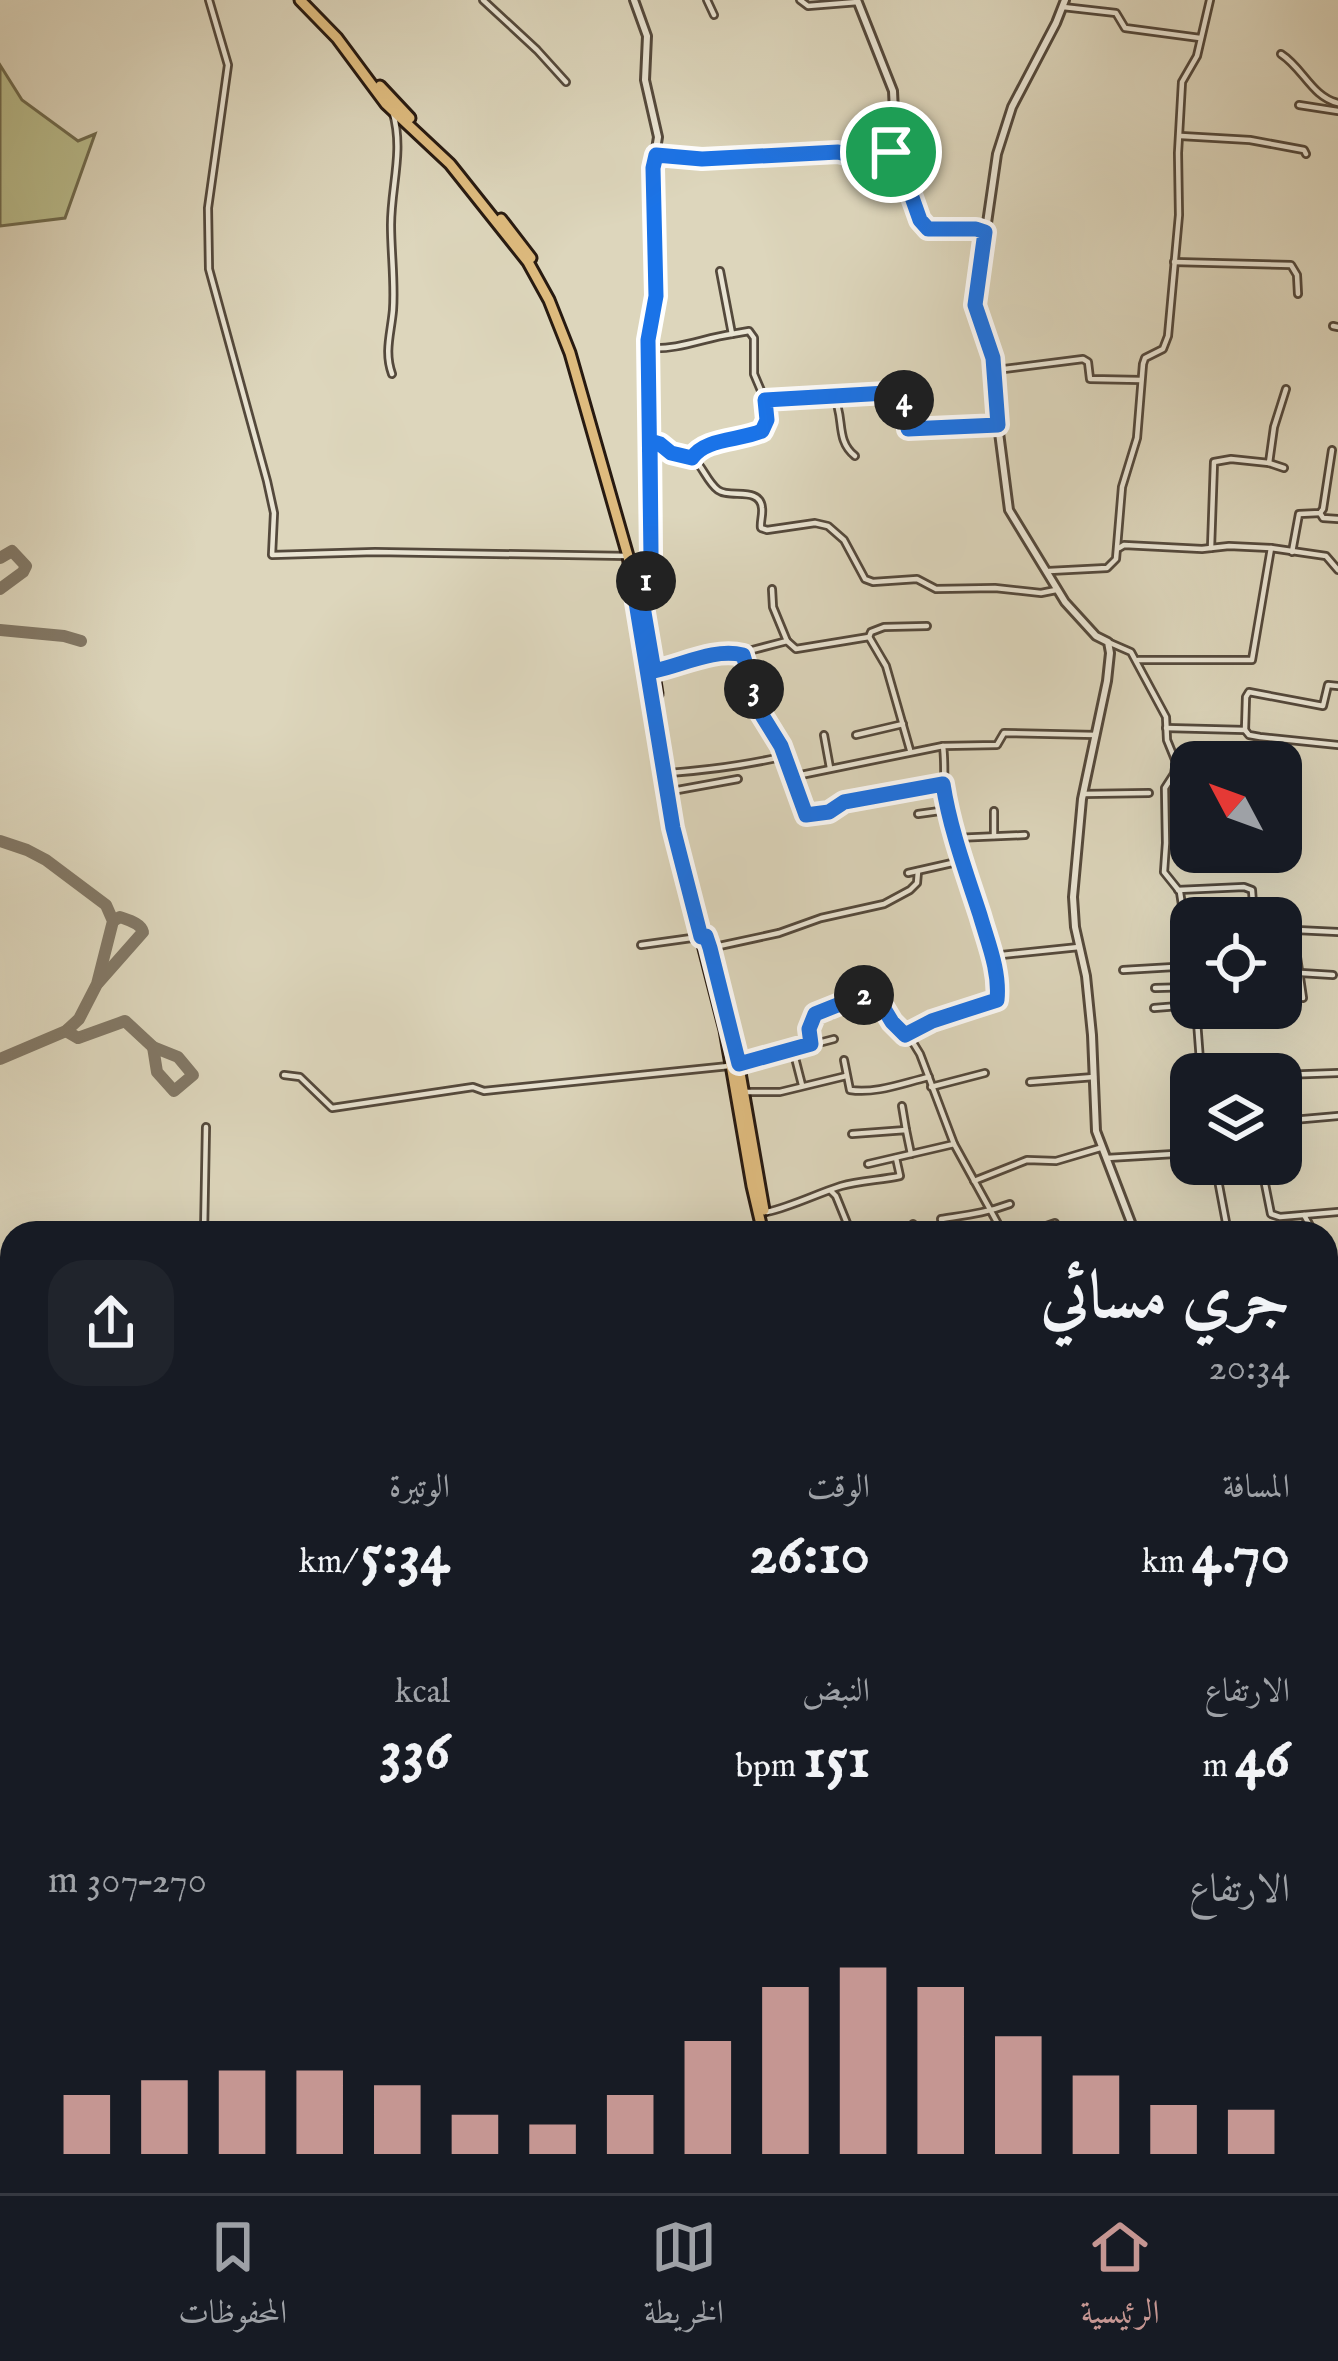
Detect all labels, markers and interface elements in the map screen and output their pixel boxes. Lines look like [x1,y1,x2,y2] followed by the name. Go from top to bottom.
[840,101,942,203] pin
[858,119,924,185] icon: arrive
[874,370,934,430] pin: 4
[896,379,912,421] text: 4
[616,551,676,611] pin: 1
[640,560,652,602] text: 1
[724,659,784,719] pin: 3
[748,668,760,710] text: 3
[1170,741,1302,873] north arrow
[1170,741,1302,1185] map controls
[1170,897,1302,1029] button: locate
[834,965,894,1025] pin: 2
[856,974,872,1016] text: 2
[1170,1053,1302,1185] button: layers
[1041,1257,1290,1341] text: جري مسائي
[48,1260,174,1386] button: share
[1209,1344,1290,1393] text: 20:34
[389,1467,450,1509] text: الوتيرة
[807,1467,870,1509] text: الوقت
[1223,1467,1290,1509] text: المسافة
[361,1518,450,1594] text: 5:34
[749,1518,870,1594] text: 26:10
[1192,1518,1290,1594] text: 4.70
[299,1542,361,1584] text: /km
[1142,1542,1192,1584] text: km
[802,1671,870,1713] text: النبض
[1204,1671,1290,1713] text: الارتفاع
[395,1672,450,1714] text: kcal
[380,1714,450,1790] text: 336
[804,1722,870,1798] text: 151
[1235,1722,1290,1798] text: 46
[735,1746,804,1788] text: bpm
[1203,1746,1235,1788] text: m
[48,1857,207,1906] text: 270–307 m
[1189,1866,1290,1915] text: الارتفاع
[178,2214,287,2344] tab: المحفوظات
[644,2214,724,2344] tab: الخريطة
[1080,2214,1160,2344] tab: الرئيسية

